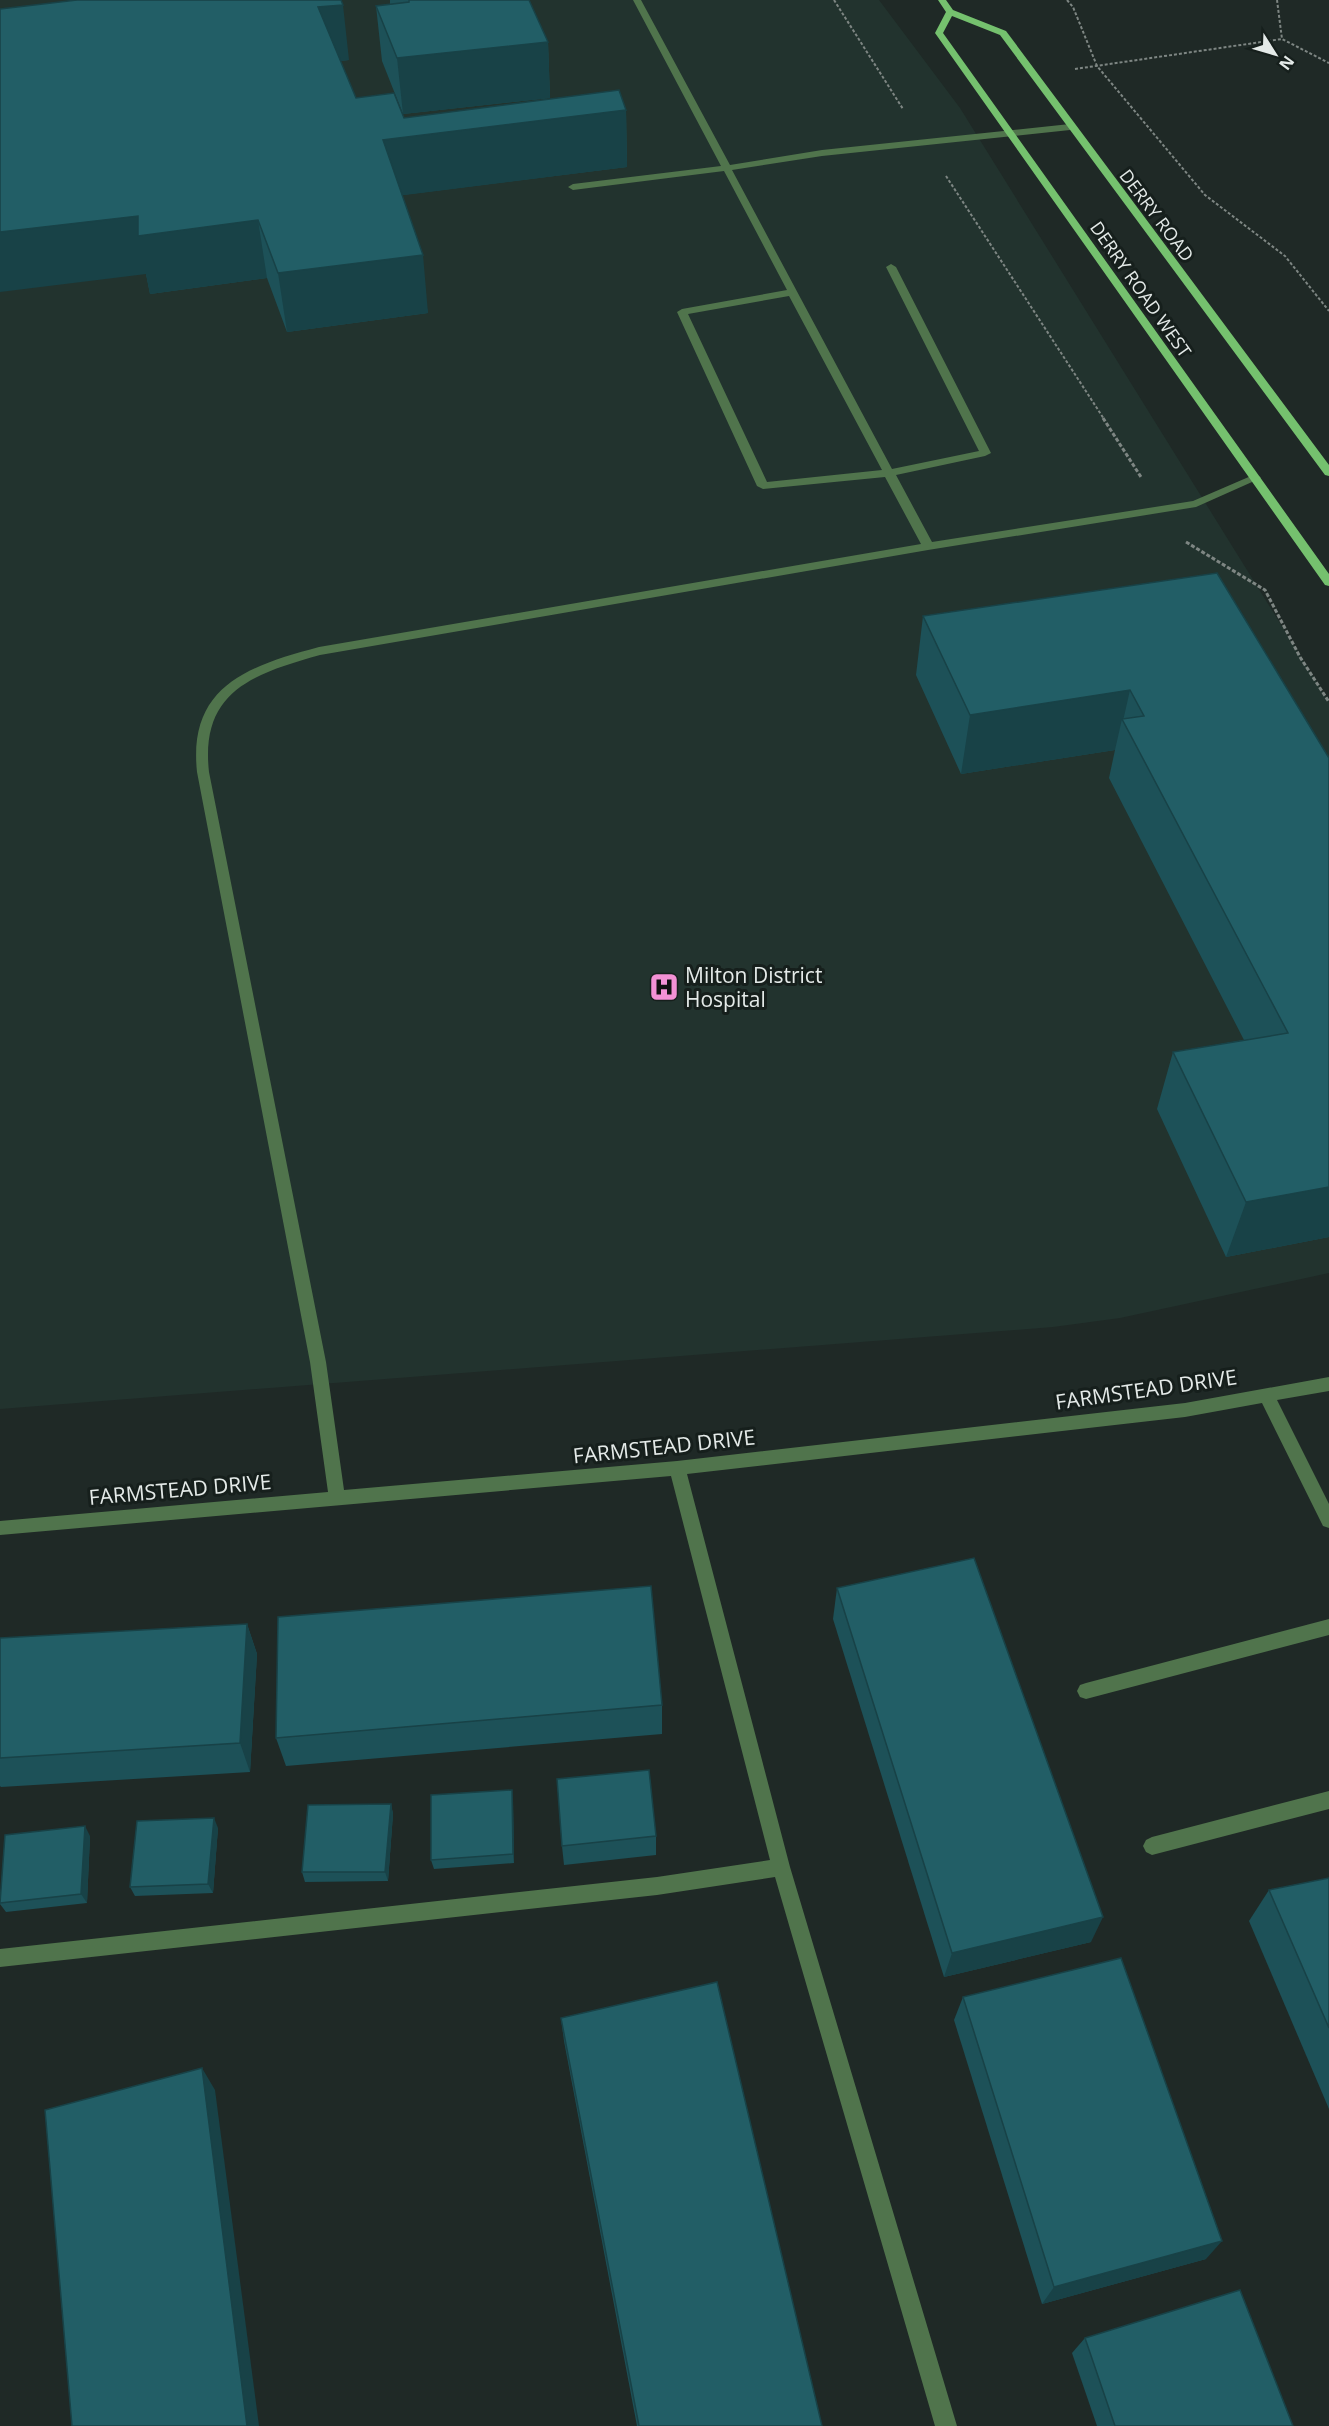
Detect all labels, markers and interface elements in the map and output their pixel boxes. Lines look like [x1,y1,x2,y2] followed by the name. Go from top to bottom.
[1245,24,1305,84] north arrow
[1274,51,1300,75] text: N
[1114,164,1200,266] street label: DERRY ROAD
[1085,216,1197,362] street label: DERRY ROAD WEST
[685,961,822,1013] place label: Milton District Hospital
[648,971,680,1003] hospital icon: Milton District Hospital
[1053,1362,1239,1416] street label: FARMSTEAD DRIVE
[572,1423,756,1469] street label: FARMSTEAD DRIVE
[88,1467,272,1511] street label: FARMSTEAD DRIVE

